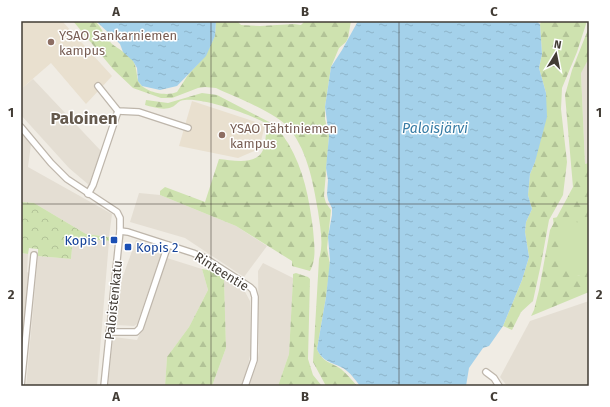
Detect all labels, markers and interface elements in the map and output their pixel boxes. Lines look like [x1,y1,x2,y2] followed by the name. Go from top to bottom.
[111,4,120,19] text: A
[301,4,309,19] text: B
[490,4,498,19] text: C
[59,28,177,58] place label: YSAO Sankarniemen kampus
[536,34,576,74] north arrow
[46,37,56,47] marker: YSAO Sankarniemen kampus
[553,38,562,52] text: N
[8,105,14,120] text: 1
[596,105,602,120] text: 1
[50,108,118,129] district label: Paloinen
[402,120,468,137] water label: Paloisjärvi
[230,121,337,151] place label: YSAO Tähtiniemen kampus
[217,130,227,140] marker: YSAO Tähtiniemen kampus
[64,233,106,248] place label: Kopis 1
[109,235,119,245] marker: Kopis 1
[136,240,178,255] place label: Kopis 2
[123,242,133,252] marker: Kopis 2
[192,249,252,294] street label: Rinteentie
[102,260,125,341] street label: Paloistenkatu
[8,287,15,302] text: 2
[596,287,603,302] text: 2
[111,389,120,404] text: A
[301,389,309,404] text: B
[490,389,498,404] text: C

